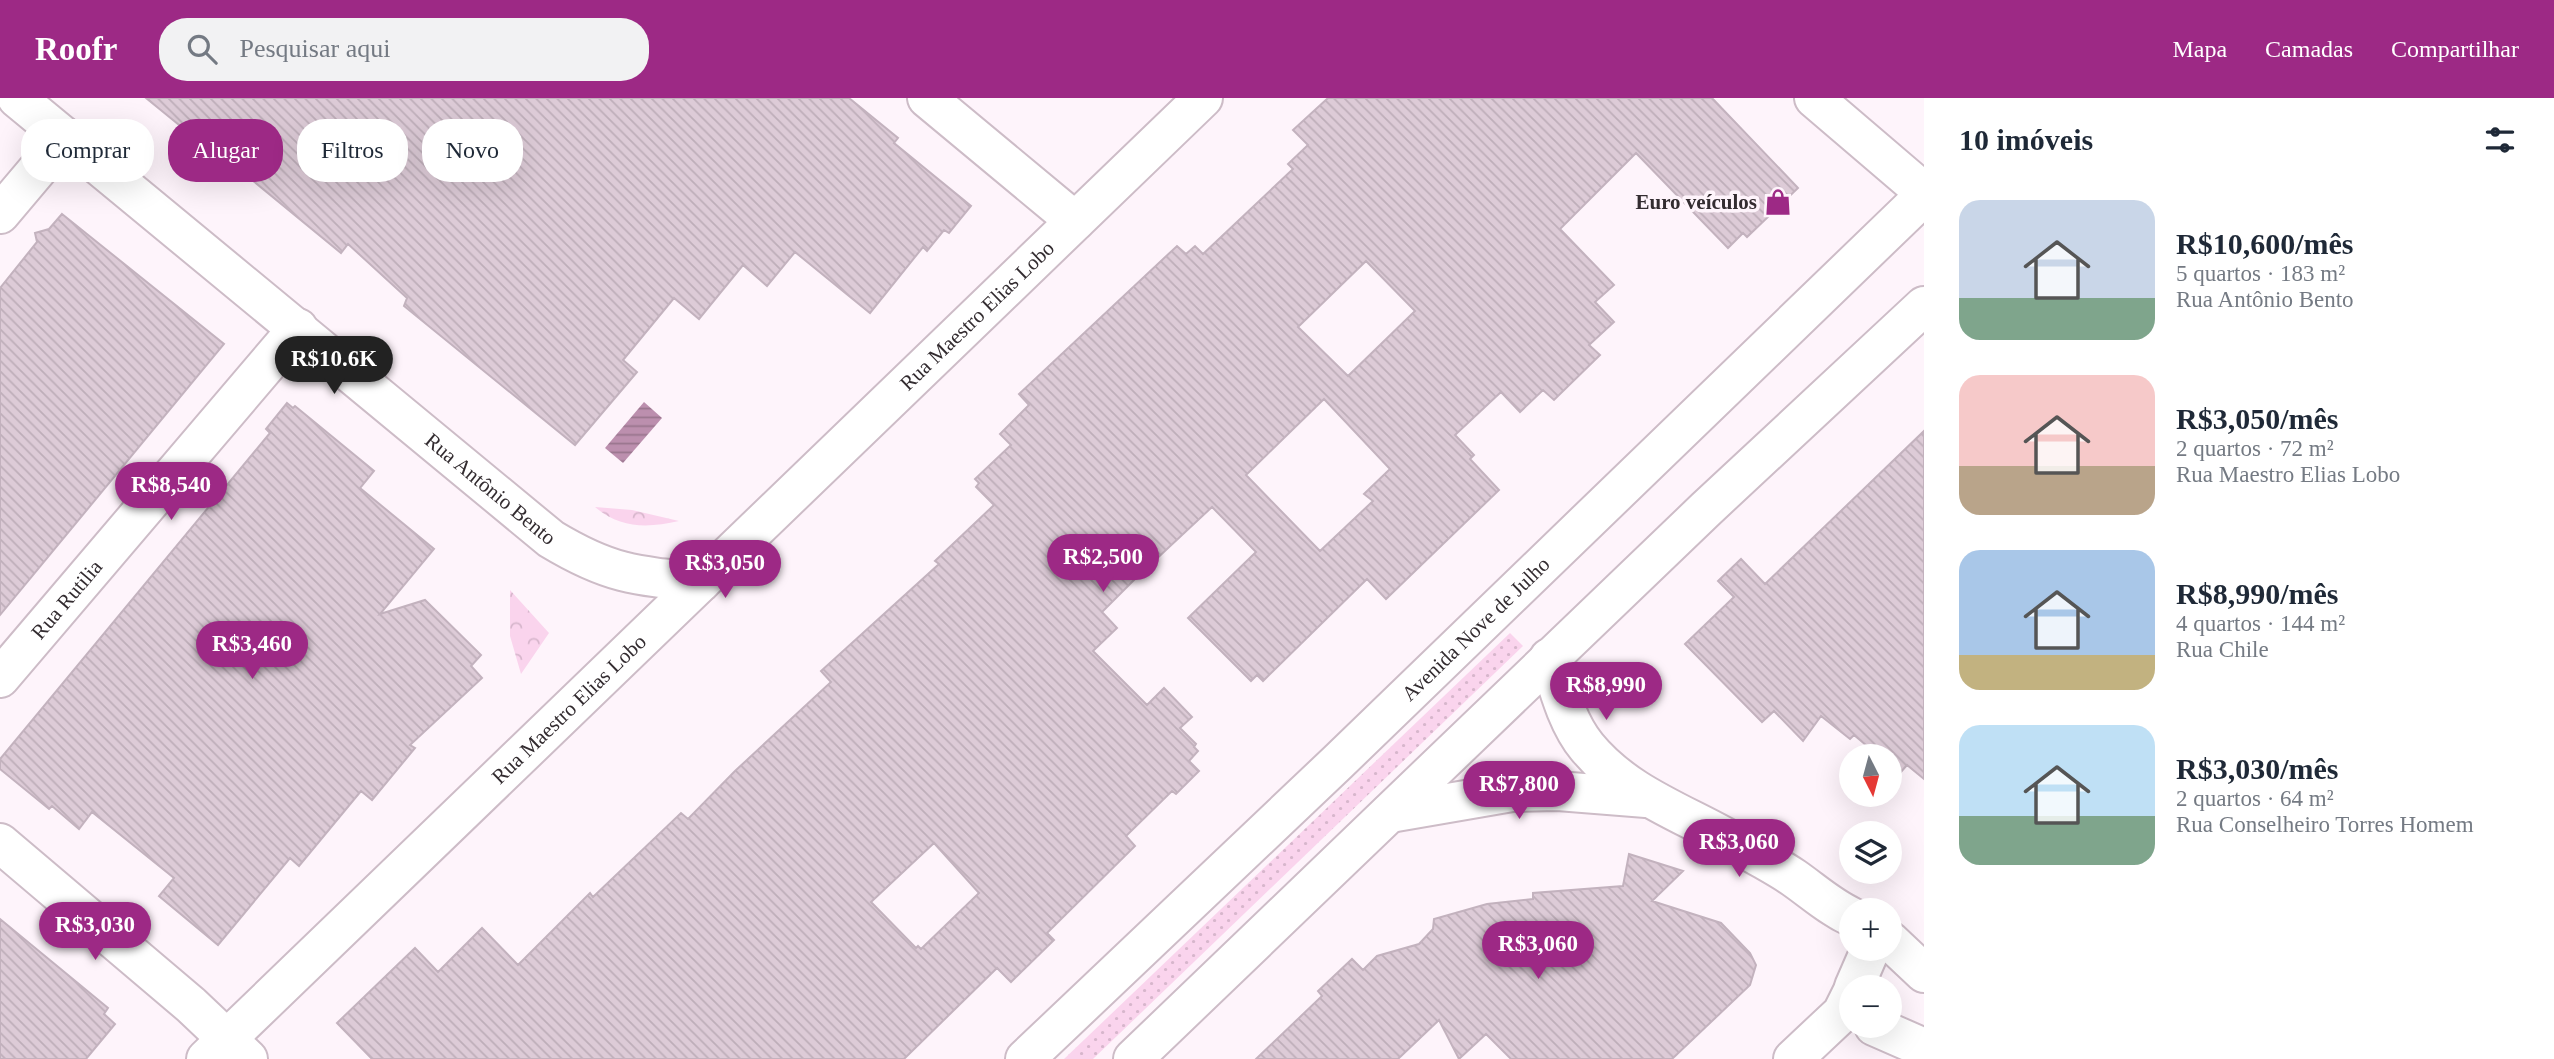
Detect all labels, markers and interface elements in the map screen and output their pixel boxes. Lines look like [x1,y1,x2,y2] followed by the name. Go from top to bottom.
[159,18,649,81] search box
[183,30,221,68] icon: search
[35,31,117,67] text: Roofr
[239,34,390,63] text: Pesquisar aqui
[2172,36,2227,62] text: Mapa
[2265,36,2353,62] text: Camadas
[2391,36,2519,62] text: Compartilhar
[21,119,154,182] chip: Comprar
[168,119,283,182] chip: Alugar
[297,119,408,182] chip: Filtros
[422,119,523,182] chip: Novo
[2481,121,2519,159] icon: filters
[1959,123,2093,156] text: 10 imóveis
[1763,187,1793,217] shop icon: Euro veículos
[1635,190,1757,214] place label: Euro veículos
[2176,227,2353,260] text: R$10,600/mês
[2015,228,2099,312] icon: home
[895,236,1059,395] street label: Rua Maestro Elias Lobo
[2176,261,2345,286] text: 5 quartos · 183 m²
[2176,287,2354,312] text: Rua Antônio Bento
[269,336,399,396] pin: R$10.6K
[291,346,377,371] text: R$10.6K
[2176,402,2338,435] text: R$3,050/mês
[2015,403,2099,487] icon: home
[420,428,561,550] street label: Rua Antônio Bento
[2176,436,2334,461] text: 2 quartos · 72 m²
[106,462,236,522] pin: R$8,540
[2176,462,2400,487] text: Rua Maestro Elias Lobo
[131,472,211,497] text: R$8,540
[1038,534,1168,594] pin: R$2,500
[660,540,790,600] pin: R$3,050
[1063,544,1143,569] text: R$2,500
[685,550,765,575] text: R$3,050
[1397,552,1555,706] street label: Avenida Nove de Julho
[26,555,108,644] street label: Rua Rutilia
[2176,577,2338,610] text: R$8,990/mês
[2015,578,2099,662] icon: home
[2176,611,2345,636] text: 4 quartos · 144 m²
[187,622,317,681] pin: R$3,460
[487,630,651,789] street label: Rua Maestro Elias Lobo
[212,631,292,656] text: R$3,460
[2176,637,2269,662] text: Rua Chile
[1541,662,1671,722] pin: R$8,990
[1566,672,1646,697] text: R$8,990
[1839,744,1902,807] north arrow
[1839,744,1902,1038] map controls
[2176,752,2338,785] text: R$3,030/mês
[2015,753,2099,837] icon: home
[1454,762,1584,821] pin: R$7,800
[1479,771,1559,796] text: R$7,800
[2176,786,2334,811] text: 2 quartos · 64 m²
[2176,812,2474,837] text: Rua Conselheiro Torres Homem
[1674,820,1804,879] pin: R$3,060
[1839,821,1902,884] button: layers
[1699,829,1779,854] text: R$3,060
[1839,898,1902,961] button: +
[30,902,160,962] pin: R$3,030
[55,912,135,937] text: R$3,030
[1473,922,1603,981] pin: R$3,060
[1498,931,1578,956] text: R$3,060
[1839,975,1902,1038] button: −

